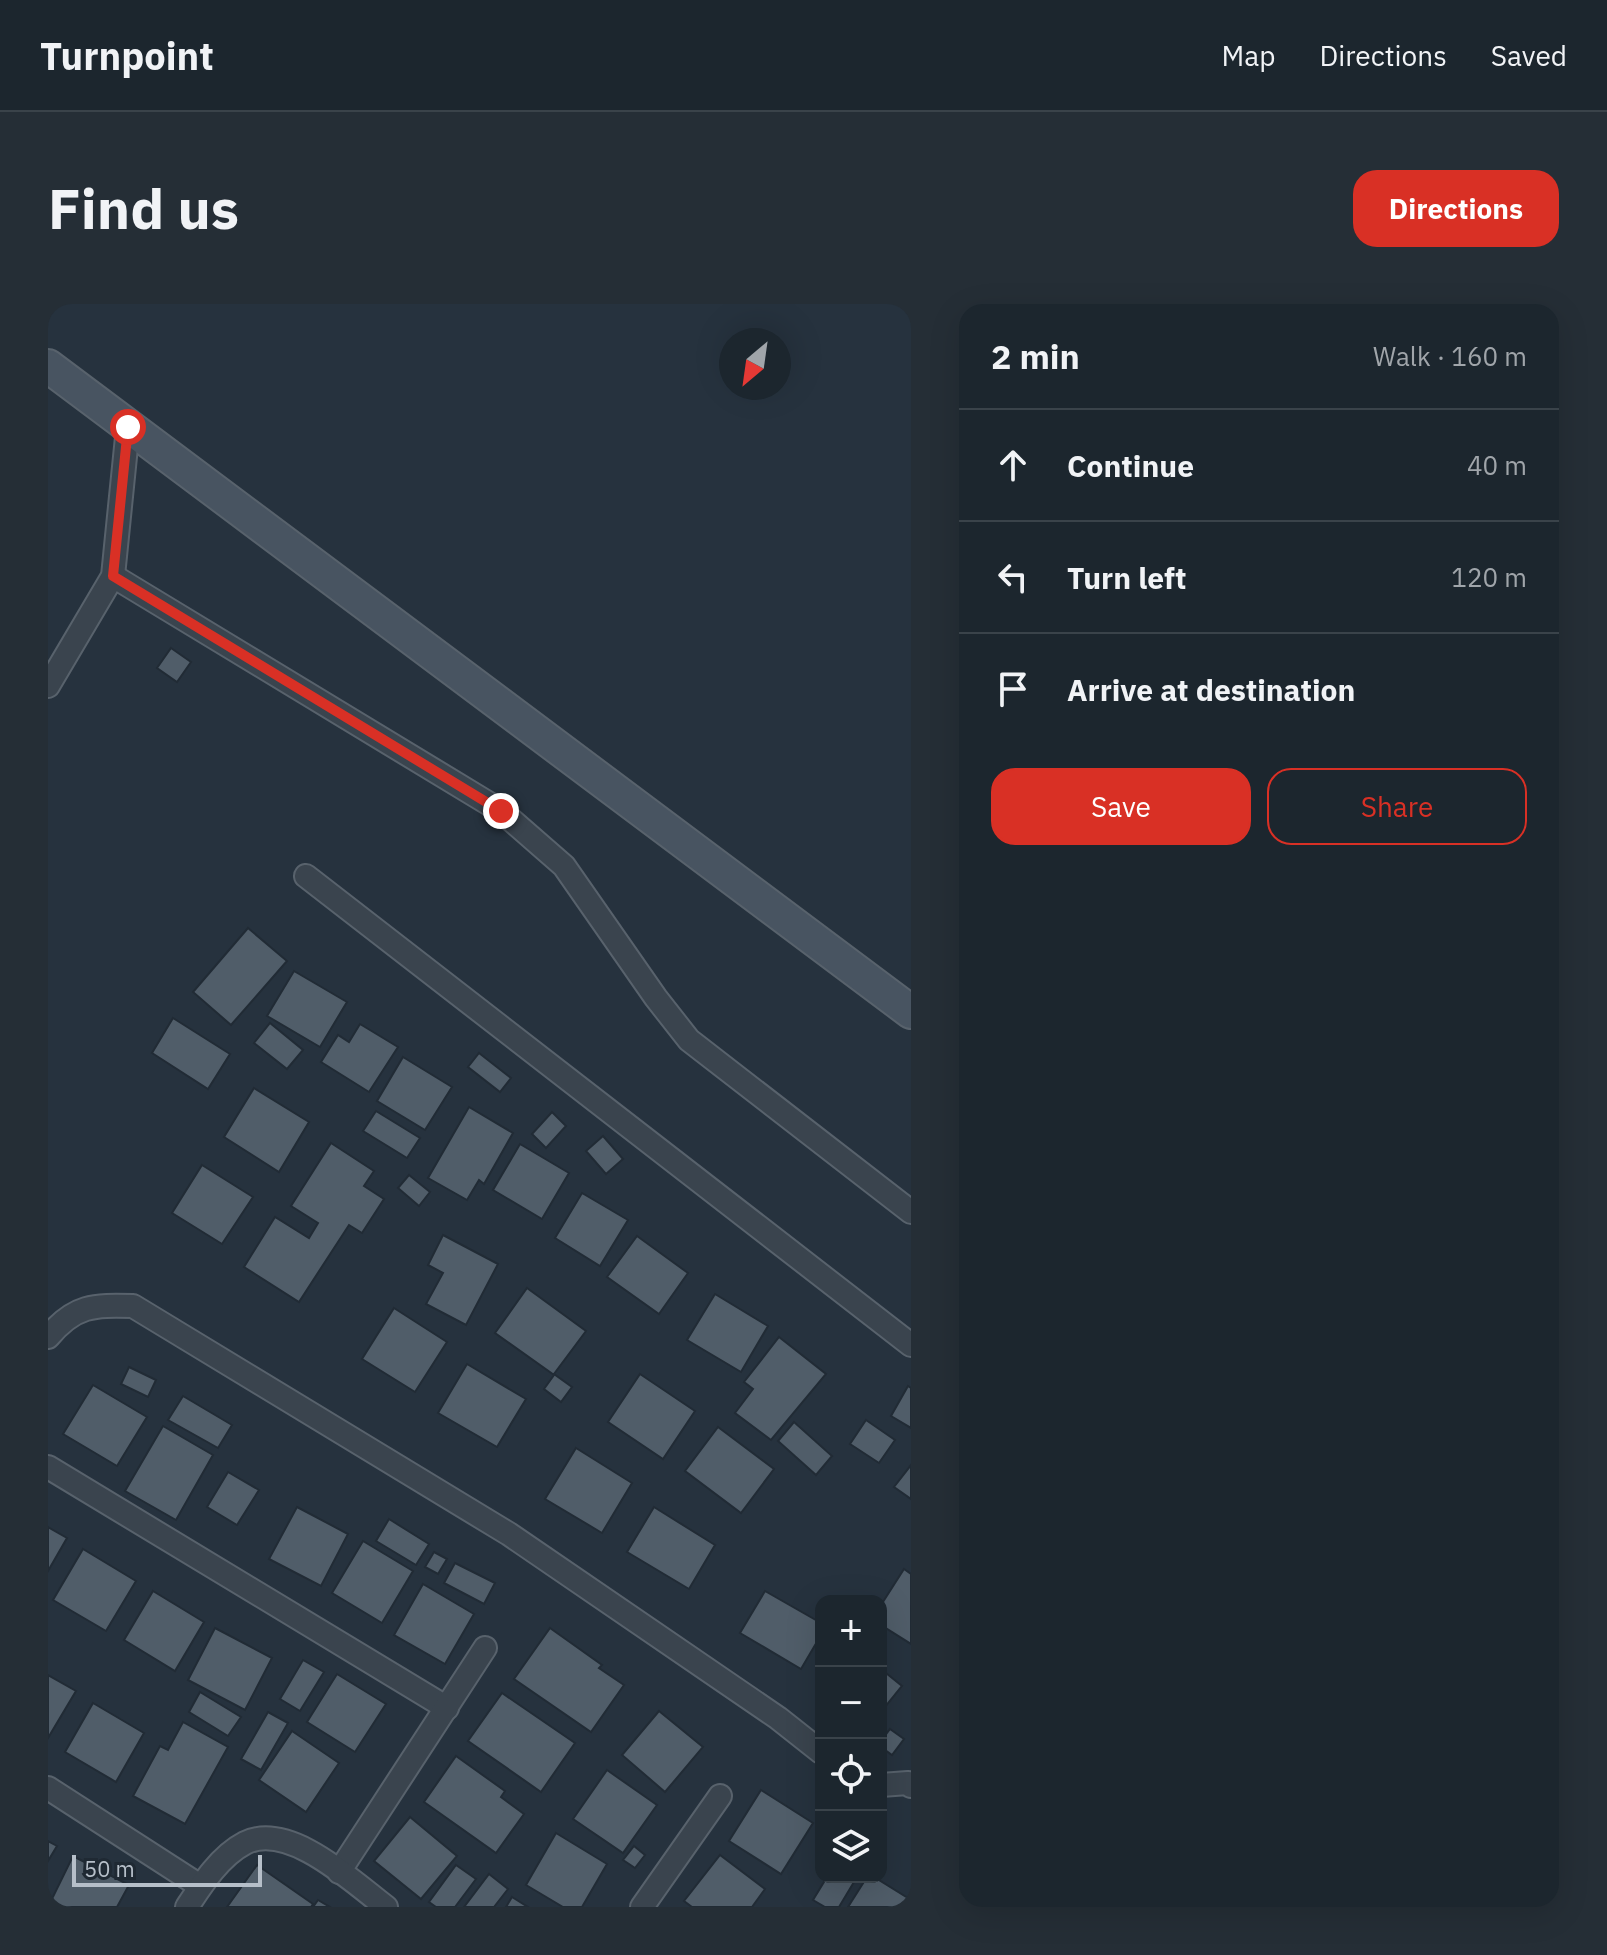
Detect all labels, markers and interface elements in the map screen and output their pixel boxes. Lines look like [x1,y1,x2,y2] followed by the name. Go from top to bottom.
[40,31,214,80] text: Turnpoint
[1221,37,1275,74] text: Map
[1319,37,1447,74] text: Directions
[1491,37,1567,74] text: Saved
[1353,170,1559,247] button: Directions
[48,172,239,244] text: Find us
[719,328,791,400] north arrow
[991,334,1080,378] text: 2 min
[1373,339,1527,373] text: Walk · 160 m
[110,409,146,445] route start
[991,443,1035,487] icon: ahead
[1067,446,1194,485] text: Continue
[1467,448,1527,482] text: 40 m
[991,555,1035,599] icon: left
[1067,558,1186,597] text: Turn left
[1451,560,1527,594] text: 120 m
[991,667,1035,711] icon: arrive
[1067,670,1355,709] text: Arrive at destination
[991,768,1251,845] button: Save
[1267,768,1527,845] button: Share
[483,793,519,829] route end
[815,1595,887,1883] map controls
[815,1595,887,1667] button: +
[815,1667,887,1739] button: −
[815,1739,887,1811] button: locate
[815,1811,887,1883] button: layers
[72,1851,262,1887] scale bar
[84,1854,135,1883] text: 50 m

